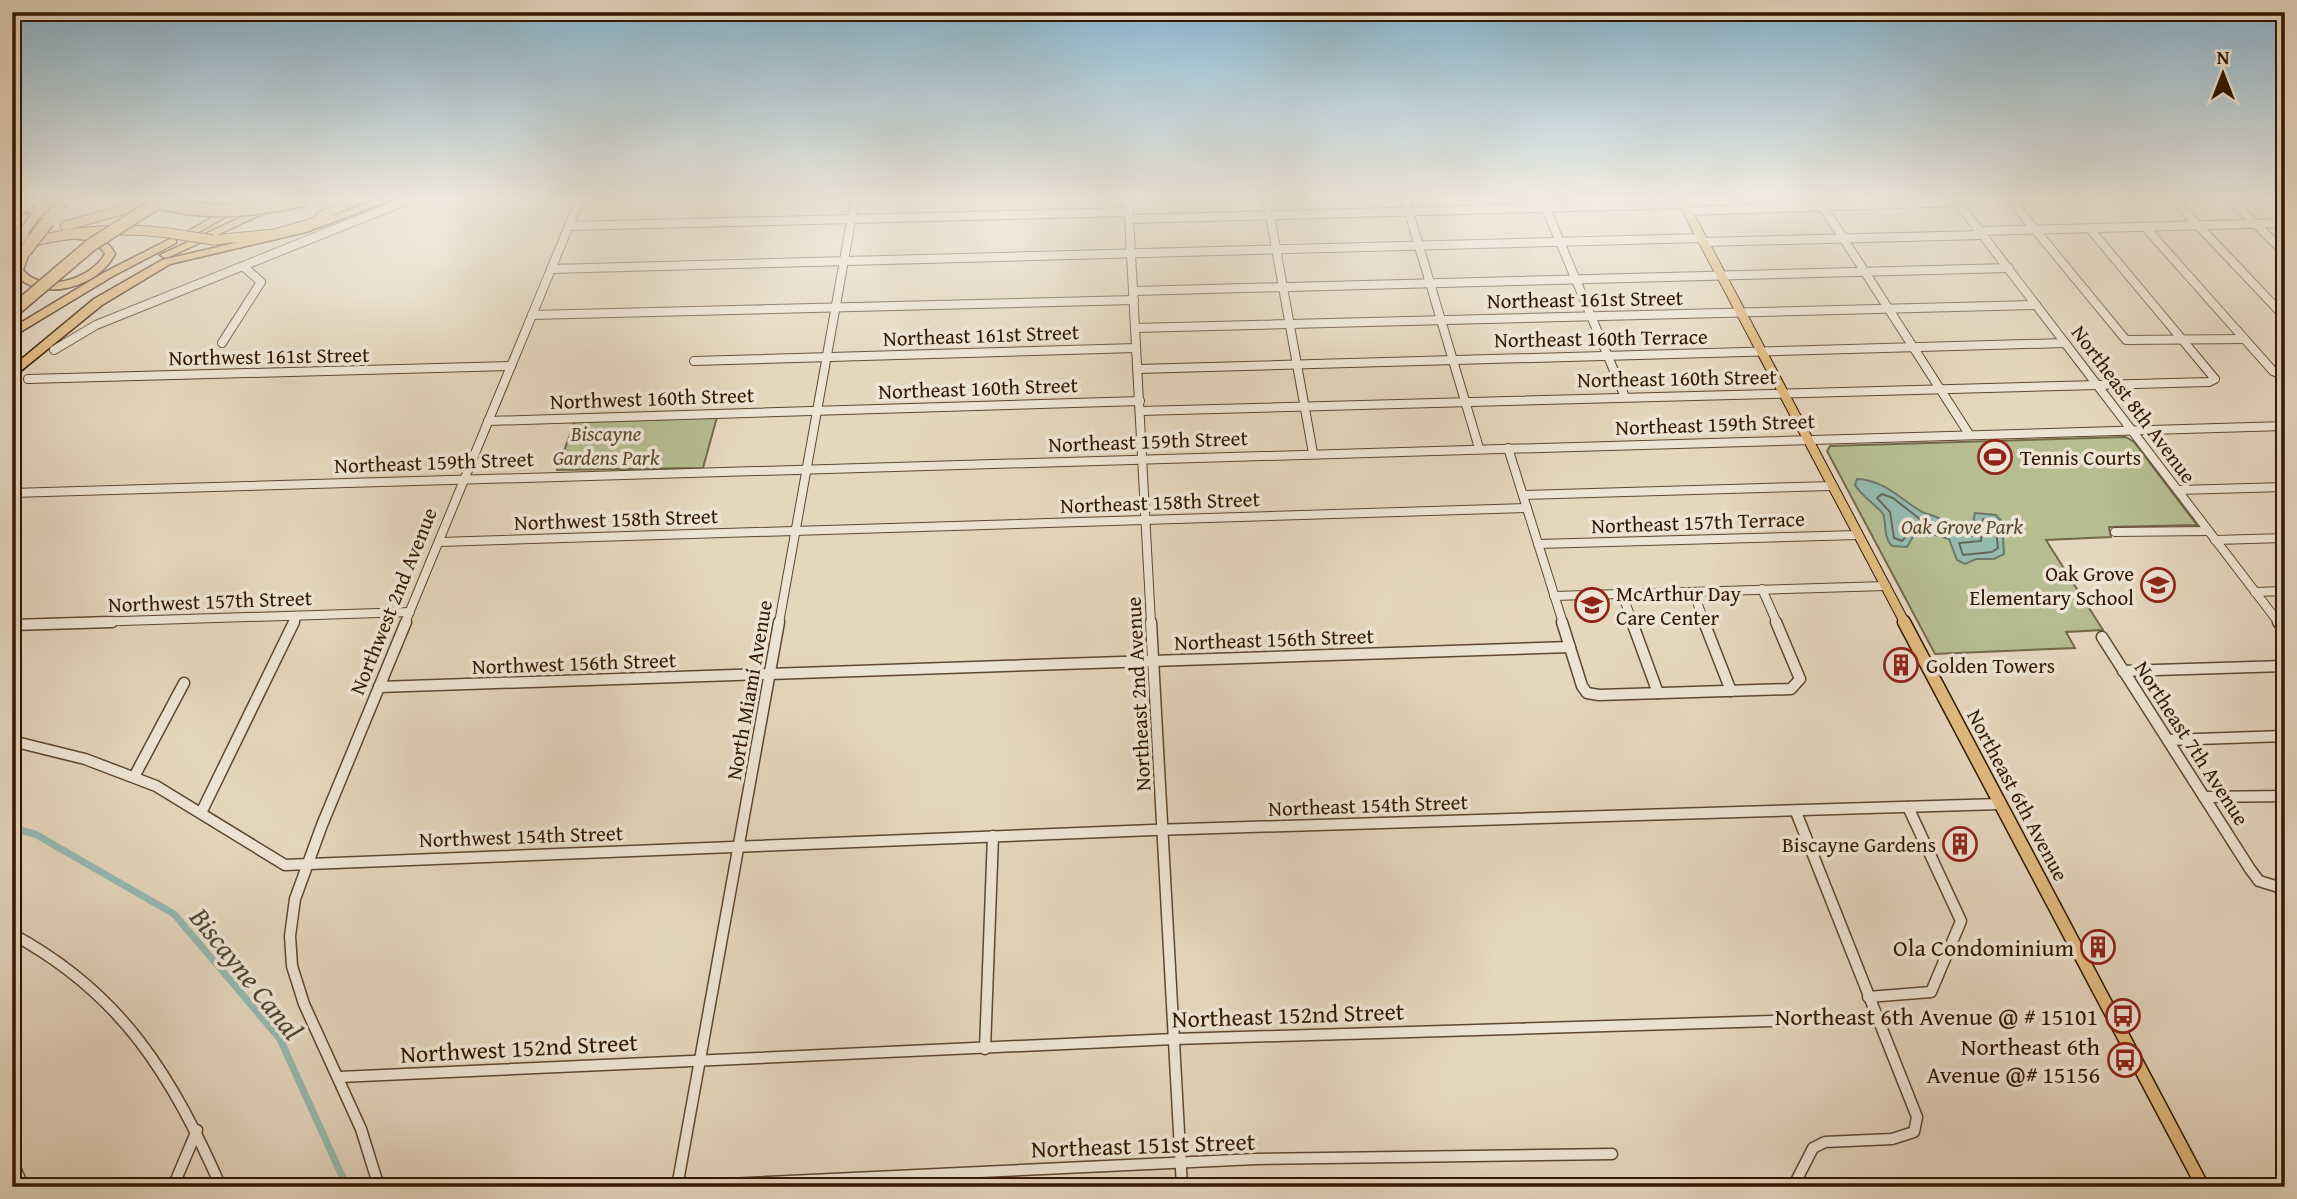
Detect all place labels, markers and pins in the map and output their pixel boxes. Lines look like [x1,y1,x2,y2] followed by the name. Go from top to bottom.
[1976,438,2014,476] sports icon: Tennis Courts
[2020,442,2141,473] place label: Tennis Courts
[1969,558,2134,613] place label: Oak Grove Elementary School
[2139,566,2177,604] school or university icon: Oak Grove Elementary School
[1616,578,1741,633] place label: McArthur Day Care Center
[1573,586,1611,624] school or university icon: McArthur Day Care Center
[1882,646,1920,684] building icon: Golden Towers
[1926,650,2055,681] place label: Golden Towers
[1941,825,1979,863] building icon: Biscayne Gardens
[1782,829,1936,860] place label: Biscayne Gardens
[2079,928,2117,966] building icon: Ola Condominium
[1893,930,2074,965] place label: Ola Condominium
[2104,997,2142,1035] bus stop icon: Northeast 6th Avenue @ # 15101
[1775,999,2098,1034] place label: Northeast 6th Avenue @ # 15101
[1926,1029,2101,1092] place label: Northeast 6th Avenue @# 15156
[2106,1041,2144,1079] bus stop icon: Northeast 6th Avenue @# 15156

